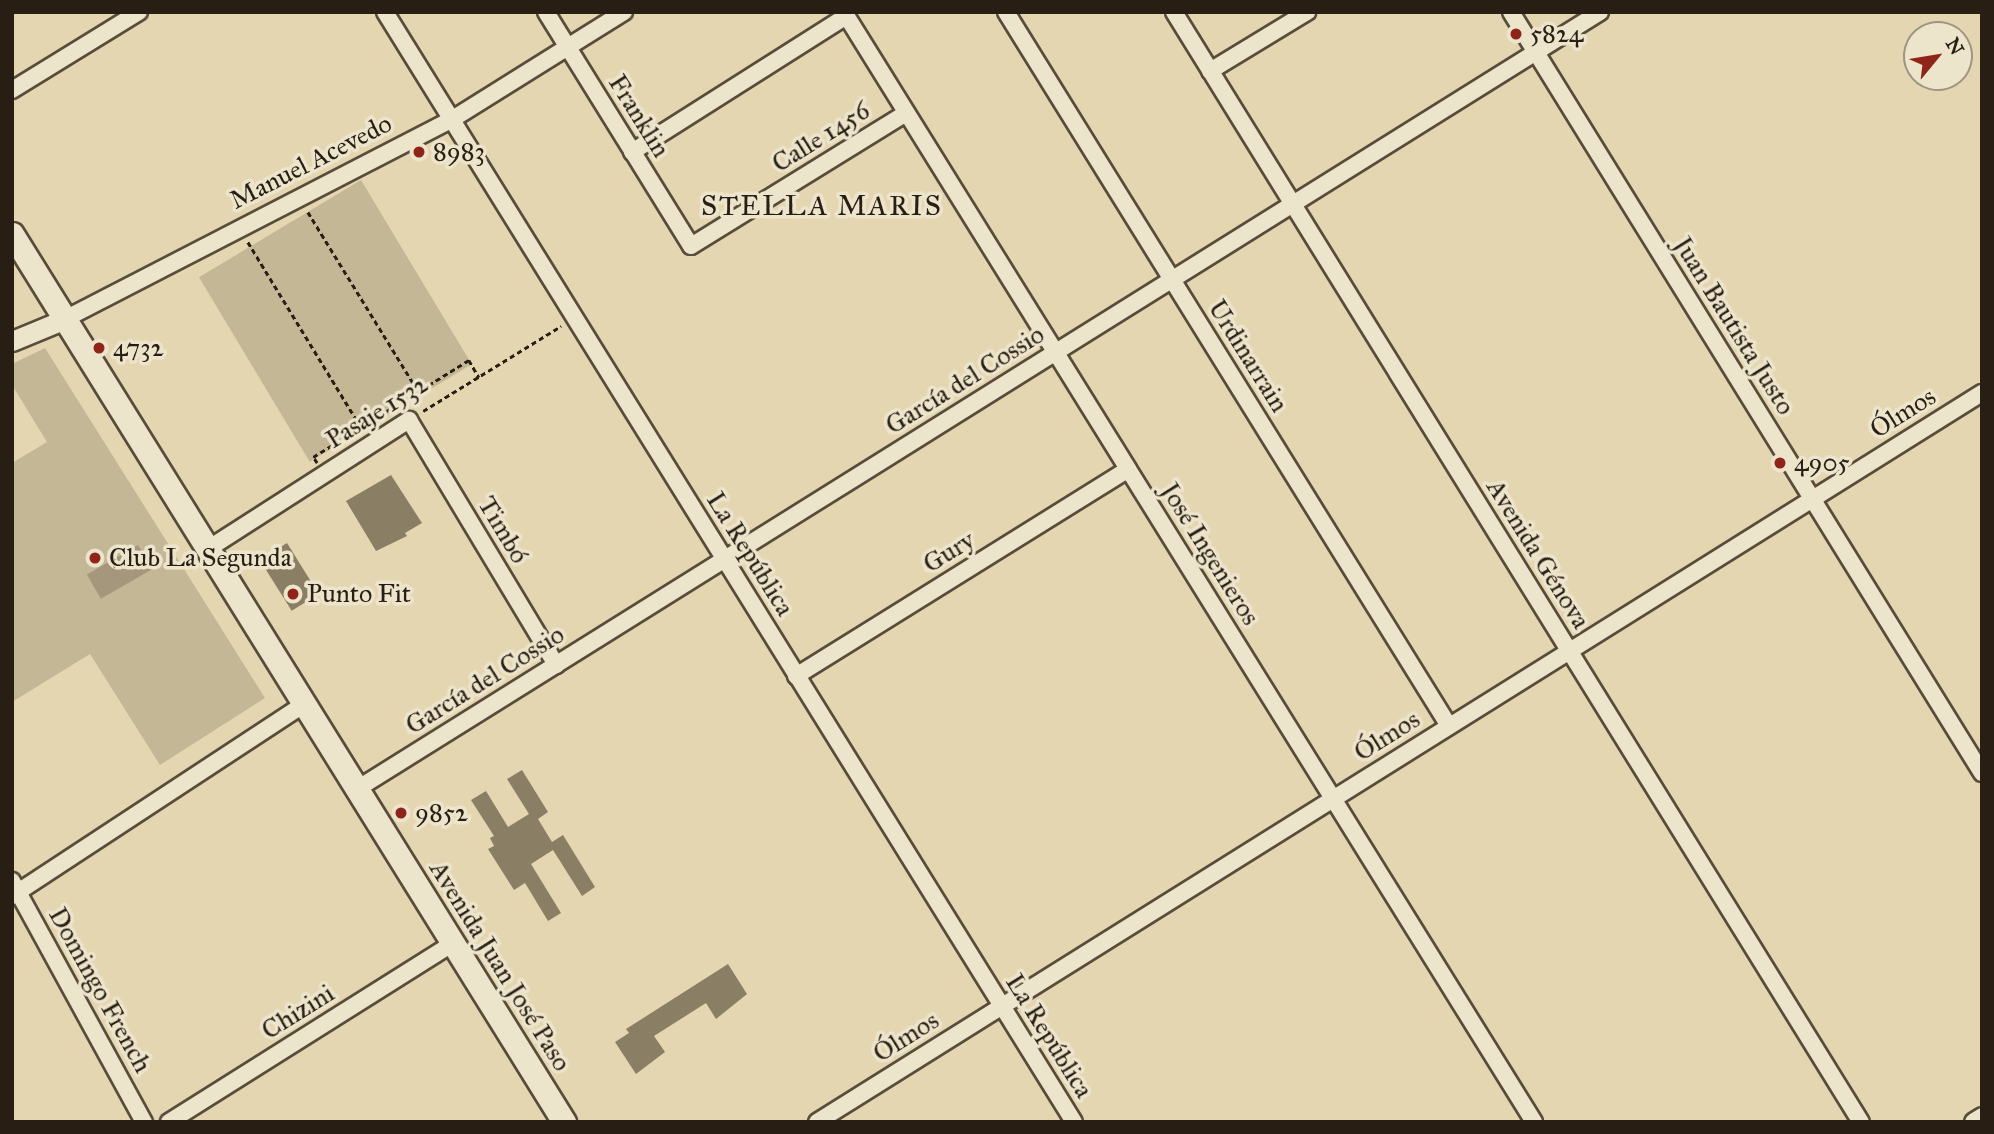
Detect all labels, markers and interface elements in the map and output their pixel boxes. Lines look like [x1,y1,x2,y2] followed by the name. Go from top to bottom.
[1530,18,1583,50] place label: 5824
[1903,21,1973,91] north arrow
[1508,26,1524,42] marker: 5824
[1941,34,1969,59] text: N
[602,69,676,163] street label: Franklin
[766,95,876,179] street label: Calle 1456
[225,108,397,216] street label: Manuel Acevedo
[433,136,485,168] place label: 8983
[411,144,427,160] marker: 8983
[703,189,941,223] district label: STELLA MARIS
[1667,231,1801,421] street label: Juan Bautista Justo
[1201,294,1295,418] street label: Urdinarrain
[880,319,1050,441] street label: García del Cossio
[113,332,163,364] place label: 4732
[91,340,107,356] marker: 4732
[320,369,434,455] street label: Pasaje 1532
[1864,381,1942,445] street label: Ólmos
[1794,447,1850,479] place label: 4905
[1772,455,1788,471] marker: 4905
[1480,473,1596,635] street label: Avenida Génova
[1154,477,1266,631] street label: José Ingenieros
[700,486,800,622] street label: La República
[471,491,535,569] street label: Timbó
[917,524,981,580] street label: Gury
[109,542,292,574] place label: Club La Segunda
[87,550,103,566] marker: Club La Segunda
[307,578,411,610] place label: Punto Fit
[285,586,301,602] marker: Punto Fit
[400,619,570,741] street label: García del Cossio
[1348,704,1426,768] street label: Ólmos
[415,797,468,829] place label: 9852
[393,805,409,821] marker: 9852
[423,855,577,1077] street label: Avenida Juan José Paso
[42,902,158,1078] street label: Domingo French
[999,968,1099,1104] street label: La República
[256,978,340,1046] street label: Chizini
[867,1005,945,1069] street label: Ólmos

